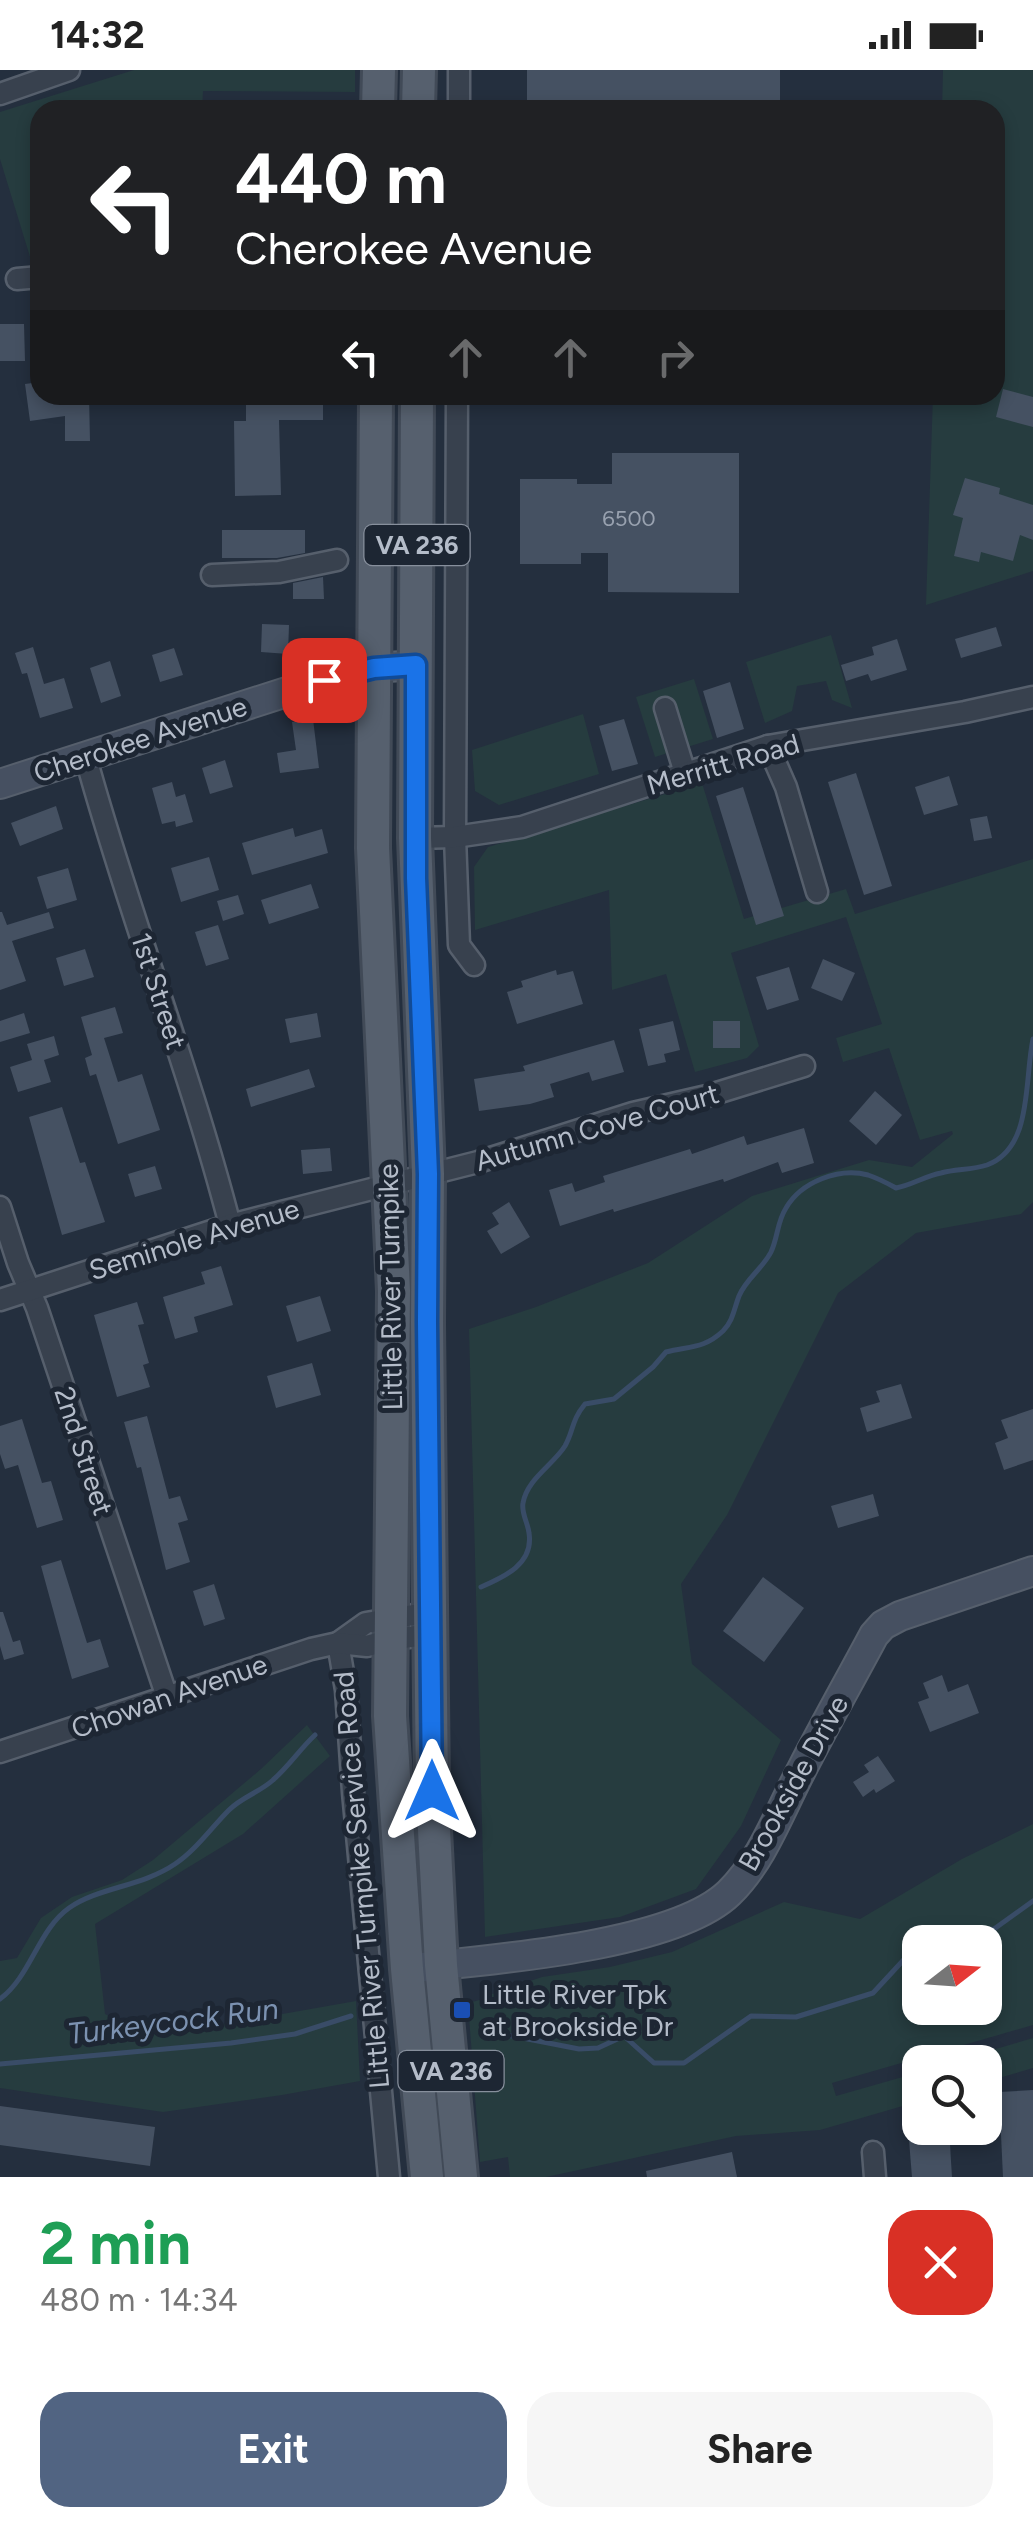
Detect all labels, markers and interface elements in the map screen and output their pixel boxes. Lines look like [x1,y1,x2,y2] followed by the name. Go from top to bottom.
[50,12,145,58] text: 14:32
[235,136,447,221] text: 440 m
[70,140,200,270] icon: left
[235,221,592,275] text: Cherokee Avenue
[333,330,388,385] icon: left
[438,330,493,385] icon: ahead
[543,330,598,385] icon: ahead
[648,330,703,385] icon: right
[602,505,656,532] house number: 6500
[364,525,470,565] road number: VA 236
[282,638,367,723] pin
[297,653,352,708] icon: arrive
[29,688,251,790] street label: Cherokee Avenue
[643,726,803,802] street label: Merritt Road
[124,928,194,1054] street label: 1st Street
[471,1076,723,1178] street label: Autumn Cove Court
[371,1163,409,1411] street label: Little River Turnpike
[85,1191,303,1287] street label: Seminole Avenue
[47,1382,121,1520] street label: 2nd Street
[67,1647,271,1745] street label: Chowan Avenue
[326,1670,396,2090] street label: Little River Turnpike Service Road
[731,1689,855,1877] street label: Brookside Drive
[380,1739,484,1843] position arrow
[902,1925,1002,2025] north arrow
[902,1925,1002,2145] map controls
[482,1977,674,2043] place label: Little River Tpk at Brookside Dr
[65,1990,281,2052] water label: Turkeycock Run
[451,1999,473,2021] marker: Little River Tpk at Brookside Dr
[902,2045,1002,2145] button: search
[398,2051,504,2091] road number: VA 236
[40,2207,191,2279] text: 2 min
[888,2210,993,2315] button: close
[40,2281,238,2319] text: 480 m · 14:34
[40,2392,507,2507] button: Exit
[527,2392,993,2507] button: Share

